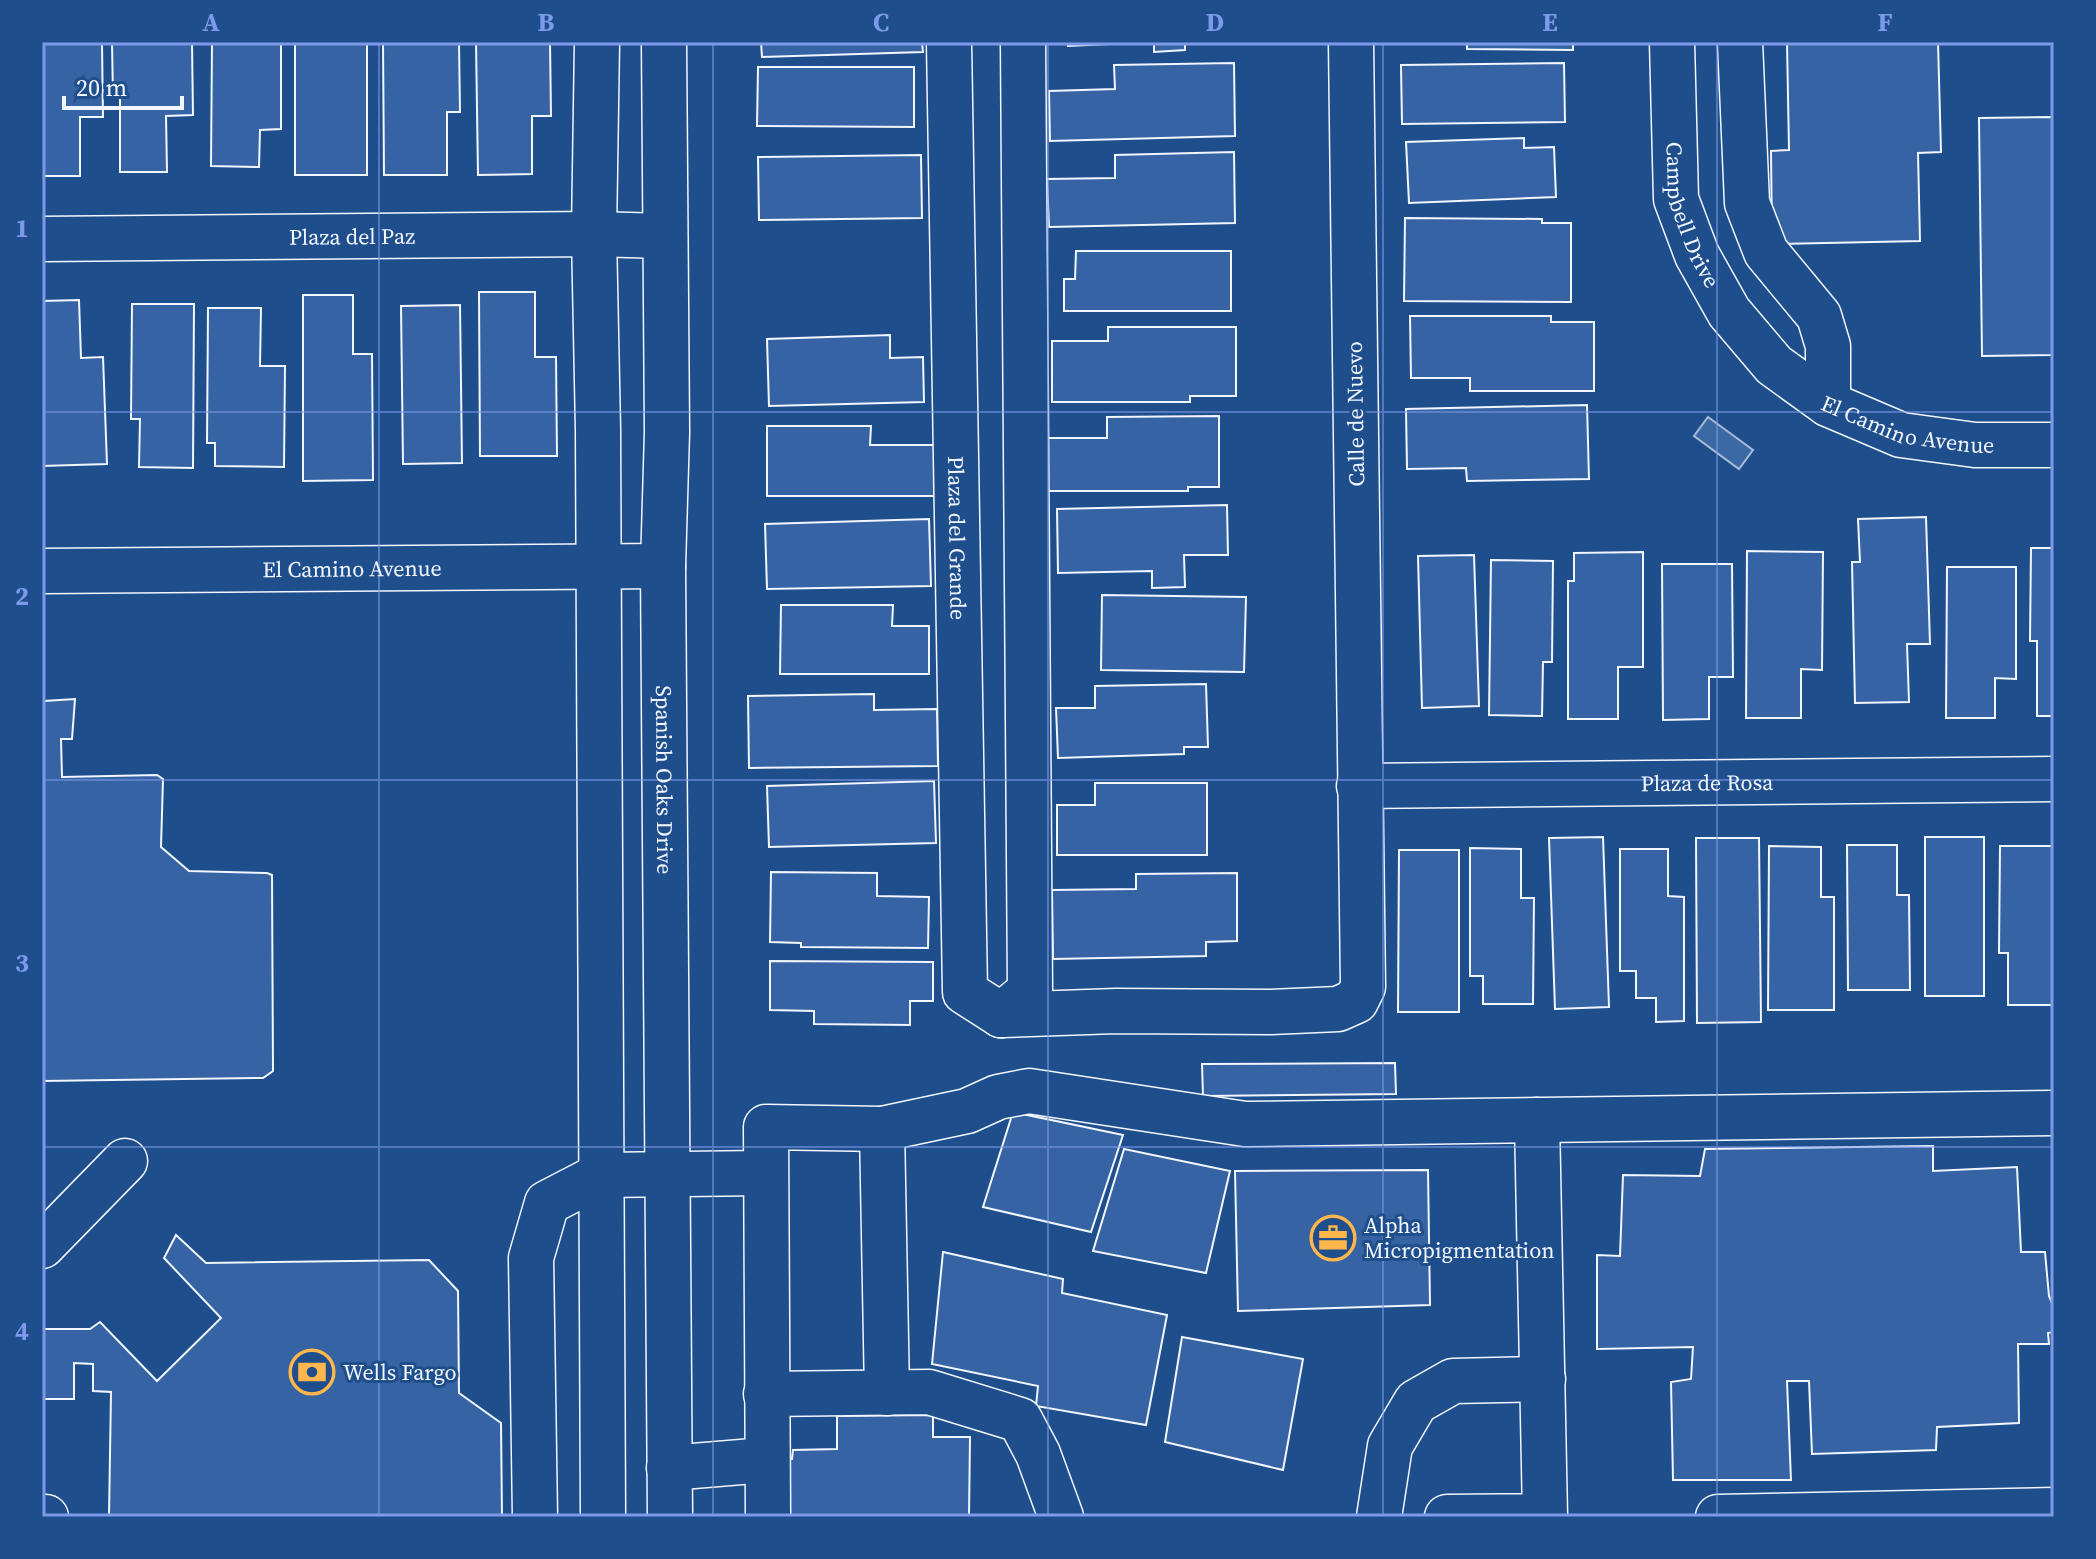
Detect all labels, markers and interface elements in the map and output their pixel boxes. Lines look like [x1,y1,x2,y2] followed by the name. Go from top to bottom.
[202,4,220,40] text: A
[538,4,555,40] text: B
[873,4,889,40] text: C
[1206,4,1224,40] text: D
[1542,4,1558,40] text: E
[1877,4,1893,40] text: F
[64,60,182,110] scale bar
[76,71,127,104] text: 20 m
[1660,142,1727,293] street label: Campbell Drive
[15,210,29,246] text: 1
[289,221,415,252] street label: Plaza del Paz
[1339,341,1371,487] street label: Calle de Nuevo
[1817,388,1994,460] street label: El Camino Avenue
[941,456,974,620] street label: Plaza del Grande
[262,553,442,584] street label: El Camino Avenue
[15,578,29,614] text: 2
[649,685,680,875] street label: Spanish Oaks Drive
[1640,767,1774,798] street label: Plaza de Rosa
[15,945,29,981] text: 3
[1364,1210,1555,1265] place label: Alpha Micropigmentation
[1309,1214,1357,1262] office icon: Alpha Micropigmentation
[15,1313,29,1349] text: 4
[288,1348,336,1396] bank icon: Wells Fargo
[343,1357,457,1387] place label: Wells Fargo

